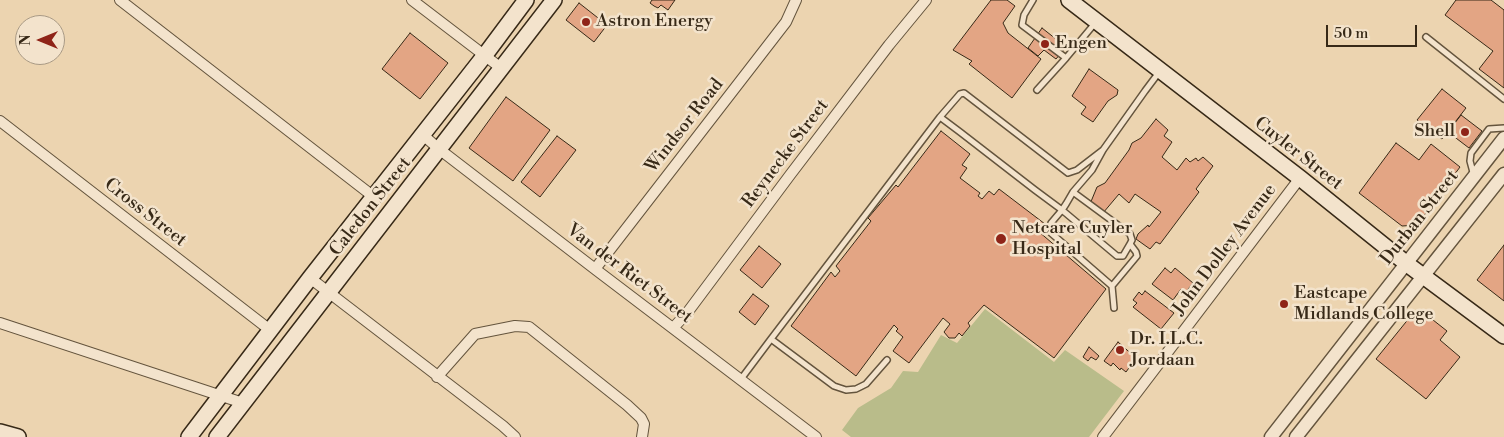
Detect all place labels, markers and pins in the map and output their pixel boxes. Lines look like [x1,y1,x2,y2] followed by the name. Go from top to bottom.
[596,11,713,33] place label: Astron Energy
[580,16,592,28] marker: Astron Energy
[1055,33,1107,55] place label: Engen
[1039,38,1051,50] marker: Engen
[1414,121,1455,143] place label: Shell
[1459,126,1471,138] marker: Shell
[1012,218,1133,260] place label: Netcare Cuyler Hospital
[994,232,1008,246] marker: Netcare Cuyler Hospital
[1294,283,1433,326] place label: Eastcape Midlands College
[1278,298,1290,310] marker: Eastcape Midlands College
[1130,329,1203,372] place label: Dr. I.L.C. Jordaan
[1114,344,1126,356] marker: Dr. I.L.C. Jordaan

